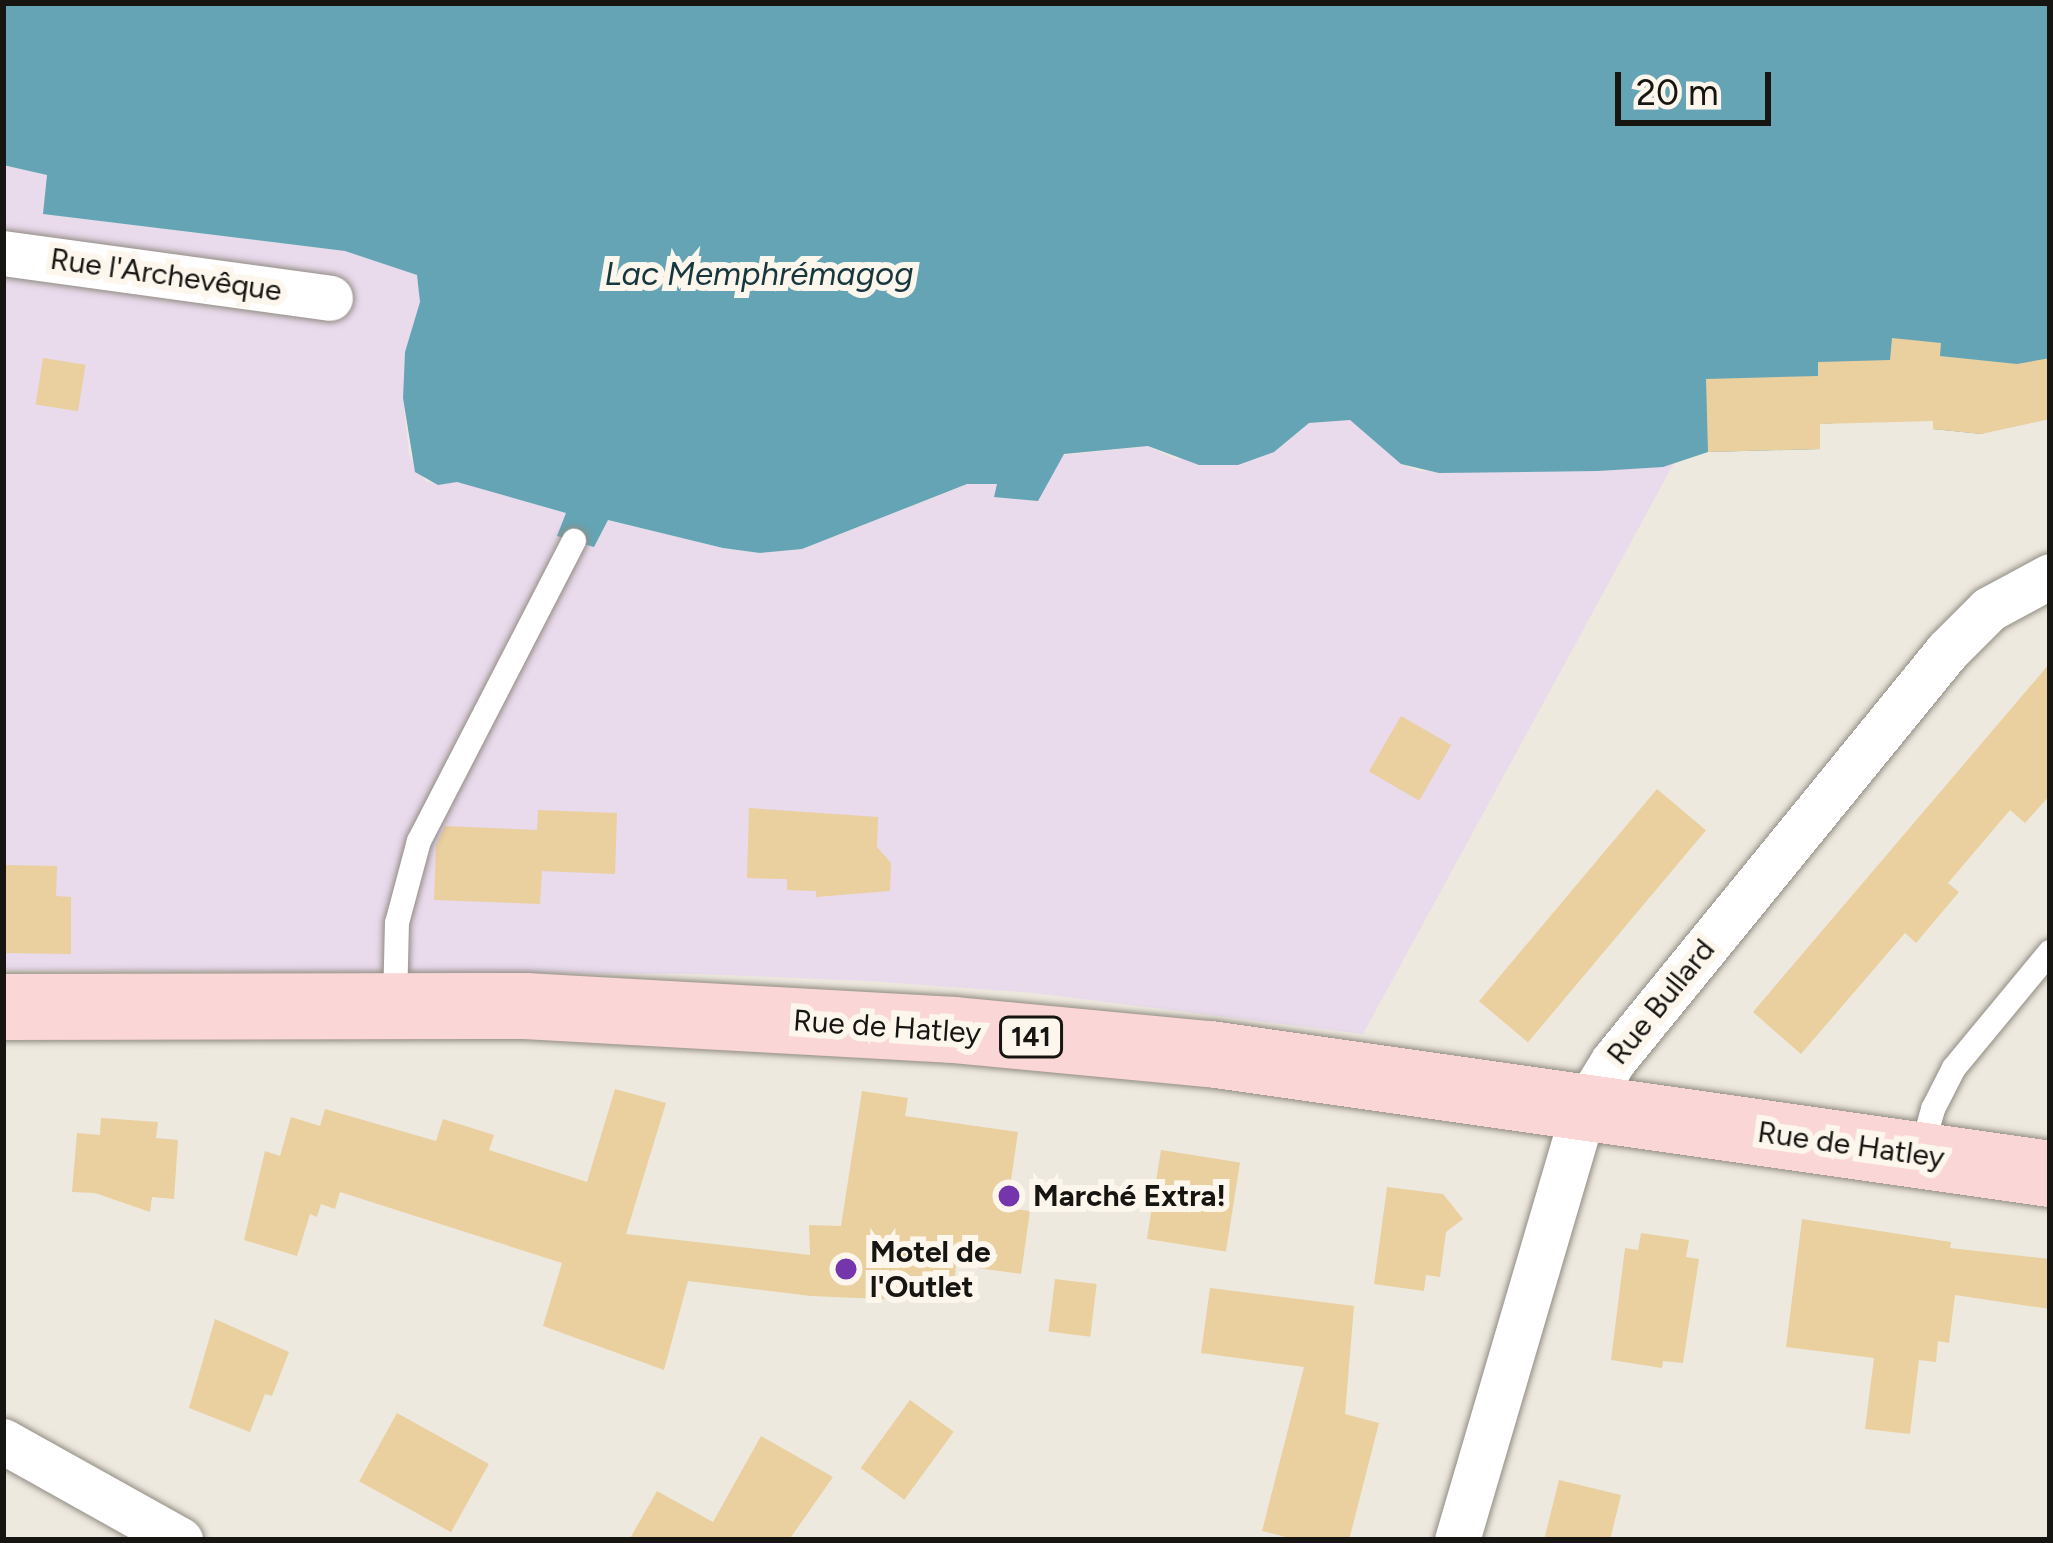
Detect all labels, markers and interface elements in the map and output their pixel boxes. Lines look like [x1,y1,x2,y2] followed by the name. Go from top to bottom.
[1621,48,1777,122] scale bar
[1636,71,1719,114] text: 20 m
[48,241,284,309] street label: Rue l'Archevêque
[604,254,914,294] water label: Lac Memphrémagog
[1600,932,1722,1072] street label: Rue Bullard
[792,1002,982,1052] street label: Rue de Hatley
[998,1016,1064,1058] road number: 141
[1755,1114,1947,1176] street label: Rue de Hatley
[1033,1178,1226,1214] place label: Marché Extra!
[996,1183,1022,1209] marker: Marché Extra!
[870,1234,991,1304] place label: Motel de l'Outlet
[833,1256,859,1282] marker: Motel de l'Outlet

